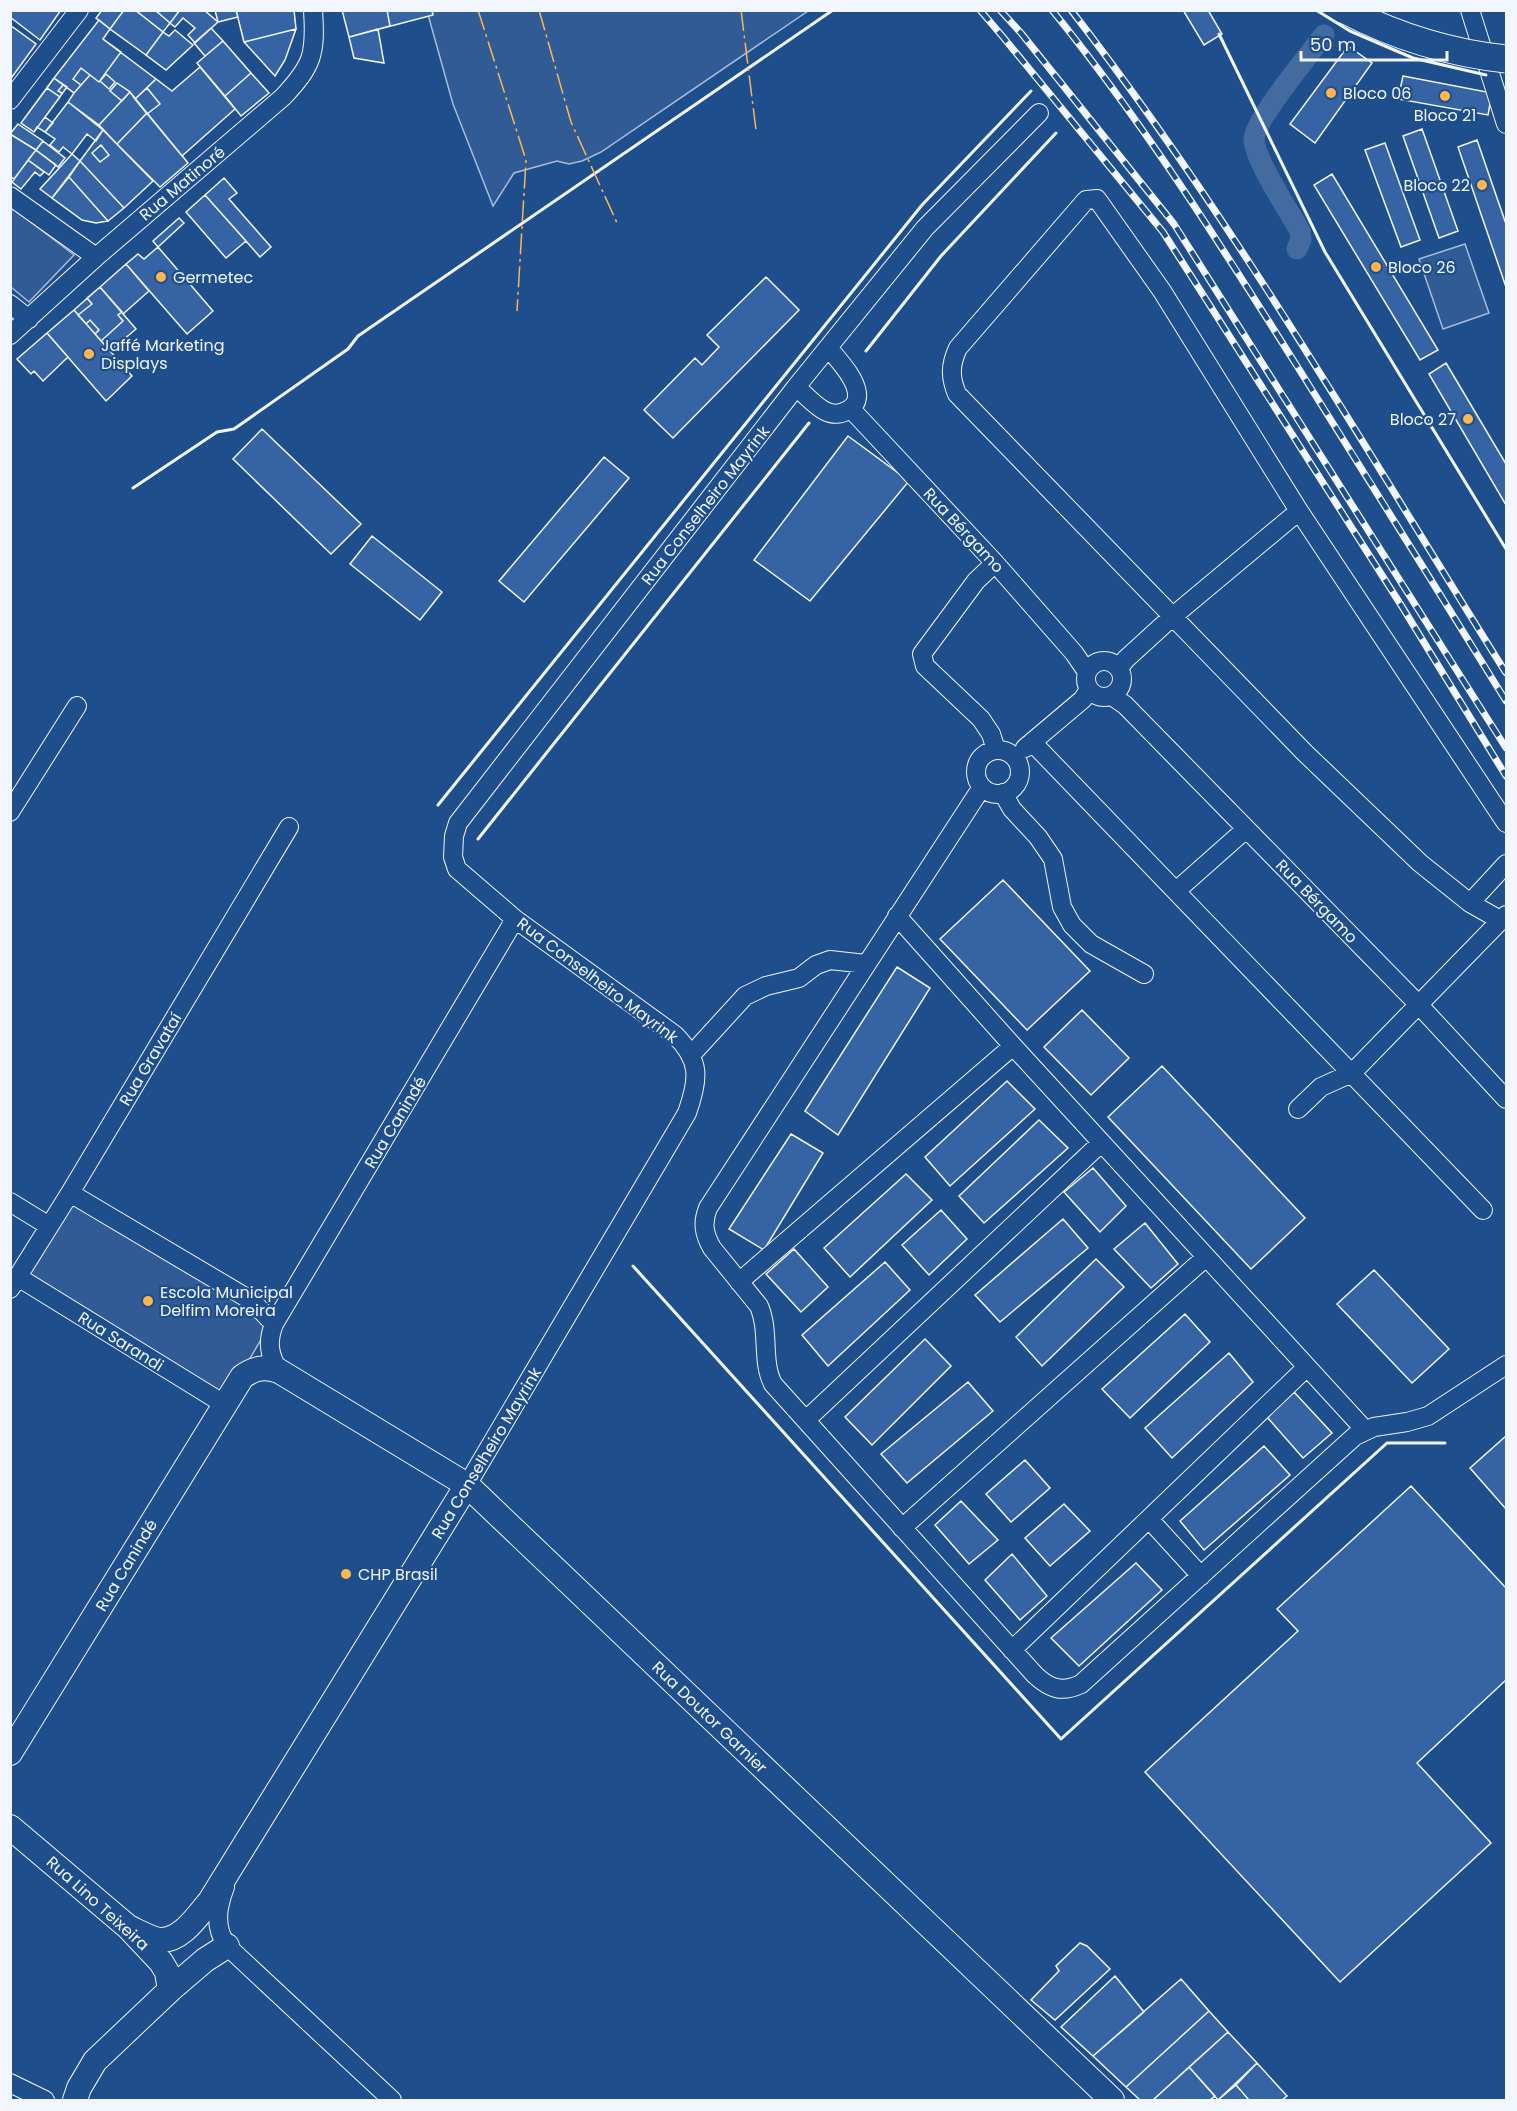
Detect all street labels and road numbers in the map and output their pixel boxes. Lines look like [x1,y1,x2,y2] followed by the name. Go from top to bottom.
[134,141,230,226] street label: Rua Matinoré
[636,420,775,590] street label: Rua Conselheiro Mayrink
[918,483,1009,578] street label: Rua Bérgamo
[1270,854,1363,949] street label: Rua Bérgamo
[512,912,684,1049] street label: Rua Conselheiro Mayrink
[114,1008,187,1110] street label: Rua Gravataí
[359,1072,432,1172] street label: Rua Canindé
[73,1306,168,1377] street label: Rua Sarandi
[426,1362,547,1543] street label: Rua Conselheiro Mayrink
[90,1515,163,1615] street label: Rua Canindé
[647,1656,772,1779] street label: Rua Doutor Garnier
[41,1851,154,1956] street label: Rua Lino Teixeira

